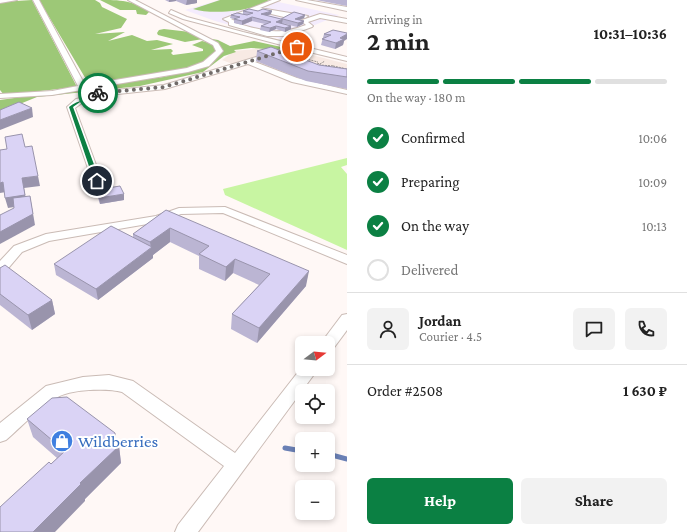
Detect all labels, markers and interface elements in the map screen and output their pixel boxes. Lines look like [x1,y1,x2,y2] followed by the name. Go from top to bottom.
[367,12,423,27] text: Arriving in
[593,26,667,42] text: 10:31–10:36
[367,27,430,56] text: 2 min
[280,30,314,64] pin
[286,36,308,58] icon: bag
[78,73,118,113] courier
[87,82,109,104] icon: bike
[367,90,466,105] text: On the way · 180 m
[367,127,389,149] icon: check
[401,130,465,146] text: Confirmed
[638,131,667,146] text: 10:06
[80,164,114,198] pin
[86,170,108,192] icon: home
[367,171,389,193] icon: check
[401,174,460,190] text: Preparing
[638,175,667,190] text: 10:09
[367,215,389,237] icon: check
[401,218,469,234] text: On the way
[642,219,667,234] text: 10:13
[401,262,458,278] text: Delivered
[367,308,409,350] button: person
[573,308,615,350] button: chat
[625,308,667,350] button: phone
[419,313,461,329] text: Jordan
[419,329,482,344] text: Courier · 4.5
[295,336,335,376] north arrow
[295,336,335,520] map controls
[367,383,443,399] text: Order #2508
[623,383,667,399] text: 1 630 ₽
[295,384,335,424] button: locate
[49,428,75,454] shop icon: Wildberries
[78,432,158,451] place label: Wildberries
[295,432,335,472] button: +
[367,478,513,524] button: Help
[521,478,667,524] button: Share
[295,480,335,520] button: −

